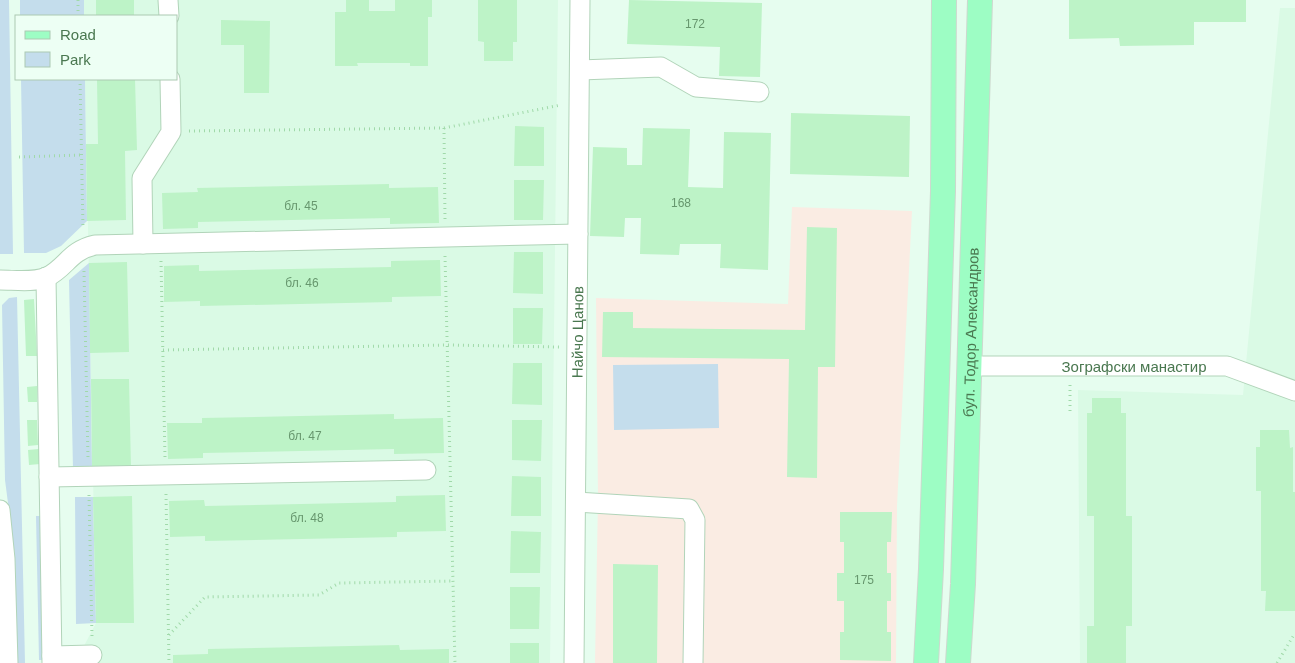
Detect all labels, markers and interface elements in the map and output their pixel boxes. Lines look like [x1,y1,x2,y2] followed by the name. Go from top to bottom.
[15,15,178,80] legend
[685,17,705,31] house number: 172
[60,26,96,43] text: Road
[60,51,91,68] text: Park
[671,196,691,210] house number: 168
[284,199,318,213] house number: бл. 45
[959,247,981,417] street label: бул. Тодор Александров
[285,276,319,290] house number: бл. 46
[568,286,586,378] street label: Найчо Цанов
[1062,358,1206,375] street label: Зографски манастир
[288,429,322,443] house number: бл. 47
[290,511,324,525] house number: бл. 48
[854,573,874,587] house number: 175

